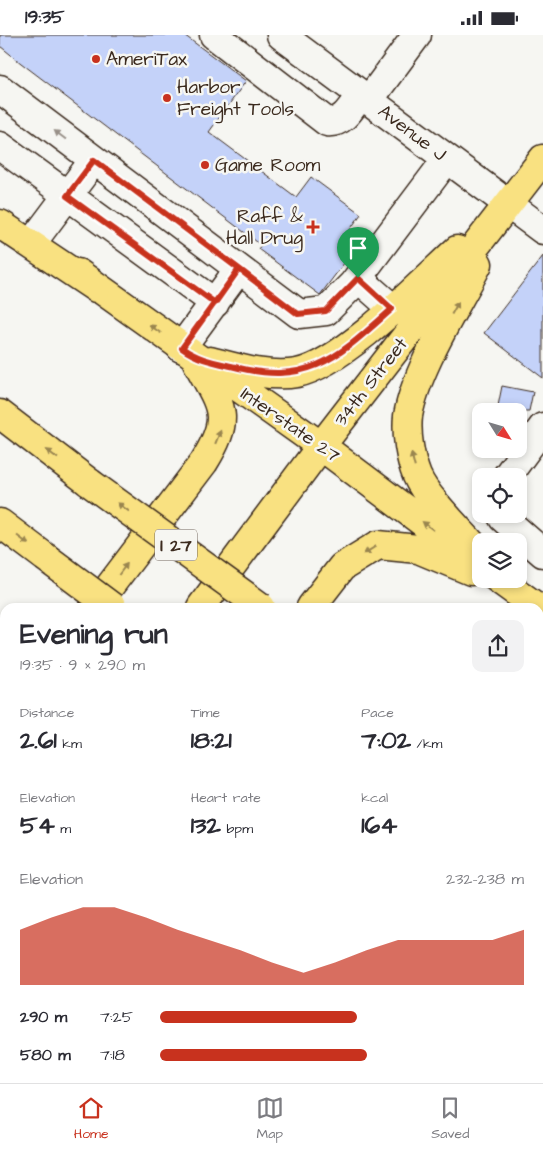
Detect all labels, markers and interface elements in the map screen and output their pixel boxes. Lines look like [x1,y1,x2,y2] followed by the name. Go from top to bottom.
[25,4,65,31] text: 19:35
[106,46,187,73] place label: AmeriTax
[90,53,102,65] marker: AmeriTax
[177,74,294,124] place label: Harbor Freight Tools
[161,92,173,104] marker: Harbor Freight Tools
[372,98,452,168] street label: Avenue J
[54,129,67,140] one-way arrow
[215,152,320,179] place label: Game Room
[199,159,211,171] marker: Game Room
[226,203,303,253] place label: Raff & Hall Drug
[307,221,319,233] marker: Raff & Hall Drug
[337,227,379,278] pin
[344,234,372,262] icon: arrive
[451,301,460,314] one-way arrow
[148,324,161,334] one-way arrow
[328,332,414,432] street label: 34th Street
[235,381,345,469] street label: Interstate 27
[472,403,528,457] north arrow
[472,403,527,588] map controls
[214,430,222,444] one-way arrow
[46,448,59,459] one-way arrow
[409,452,417,467] one-way arrow
[472,468,527,523] button: locate
[116,502,130,512] one-way arrow
[422,521,435,532] one-way arrow
[155,529,197,561] road number: I 27
[472,533,527,588] button: layers
[16,535,30,545] one-way arrow
[363,546,376,555] one-way arrow
[118,563,129,576] one-way arrow
[20,615,168,654] text: Evening run
[472,620,524,672] button: share
[20,654,145,676] text: 19:35 · 9 × 290 m
[20,703,74,723] text: Distance
[191,703,220,723] text: Time
[361,703,394,723] text: Pace
[20,723,57,758] text: 2.61
[191,723,232,758] text: 18:21
[361,723,411,758] text: 7:02
[57,734,82,754] text: km
[411,734,442,754] text: /km
[20,788,75,808] text: Elevation
[191,788,261,808] text: Heart rate
[361,788,388,808] text: kcal
[20,808,55,843] text: 54
[191,808,221,843] text: 132
[361,808,397,843] text: 164
[55,819,71,839] text: m
[221,819,253,839] text: bpm
[20,868,83,890] text: Elevation
[446,868,524,890] text: 232–238 m
[20,1006,67,1028] text: 290 m
[100,1006,133,1028] text: 7:25
[20,1044,71,1066] text: 580 m
[100,1044,125,1066] text: 7:18
[74,1094,109,1144] tab: Home
[256,1094,284,1144] tab: Map
[431,1094,469,1144] tab: Saved

